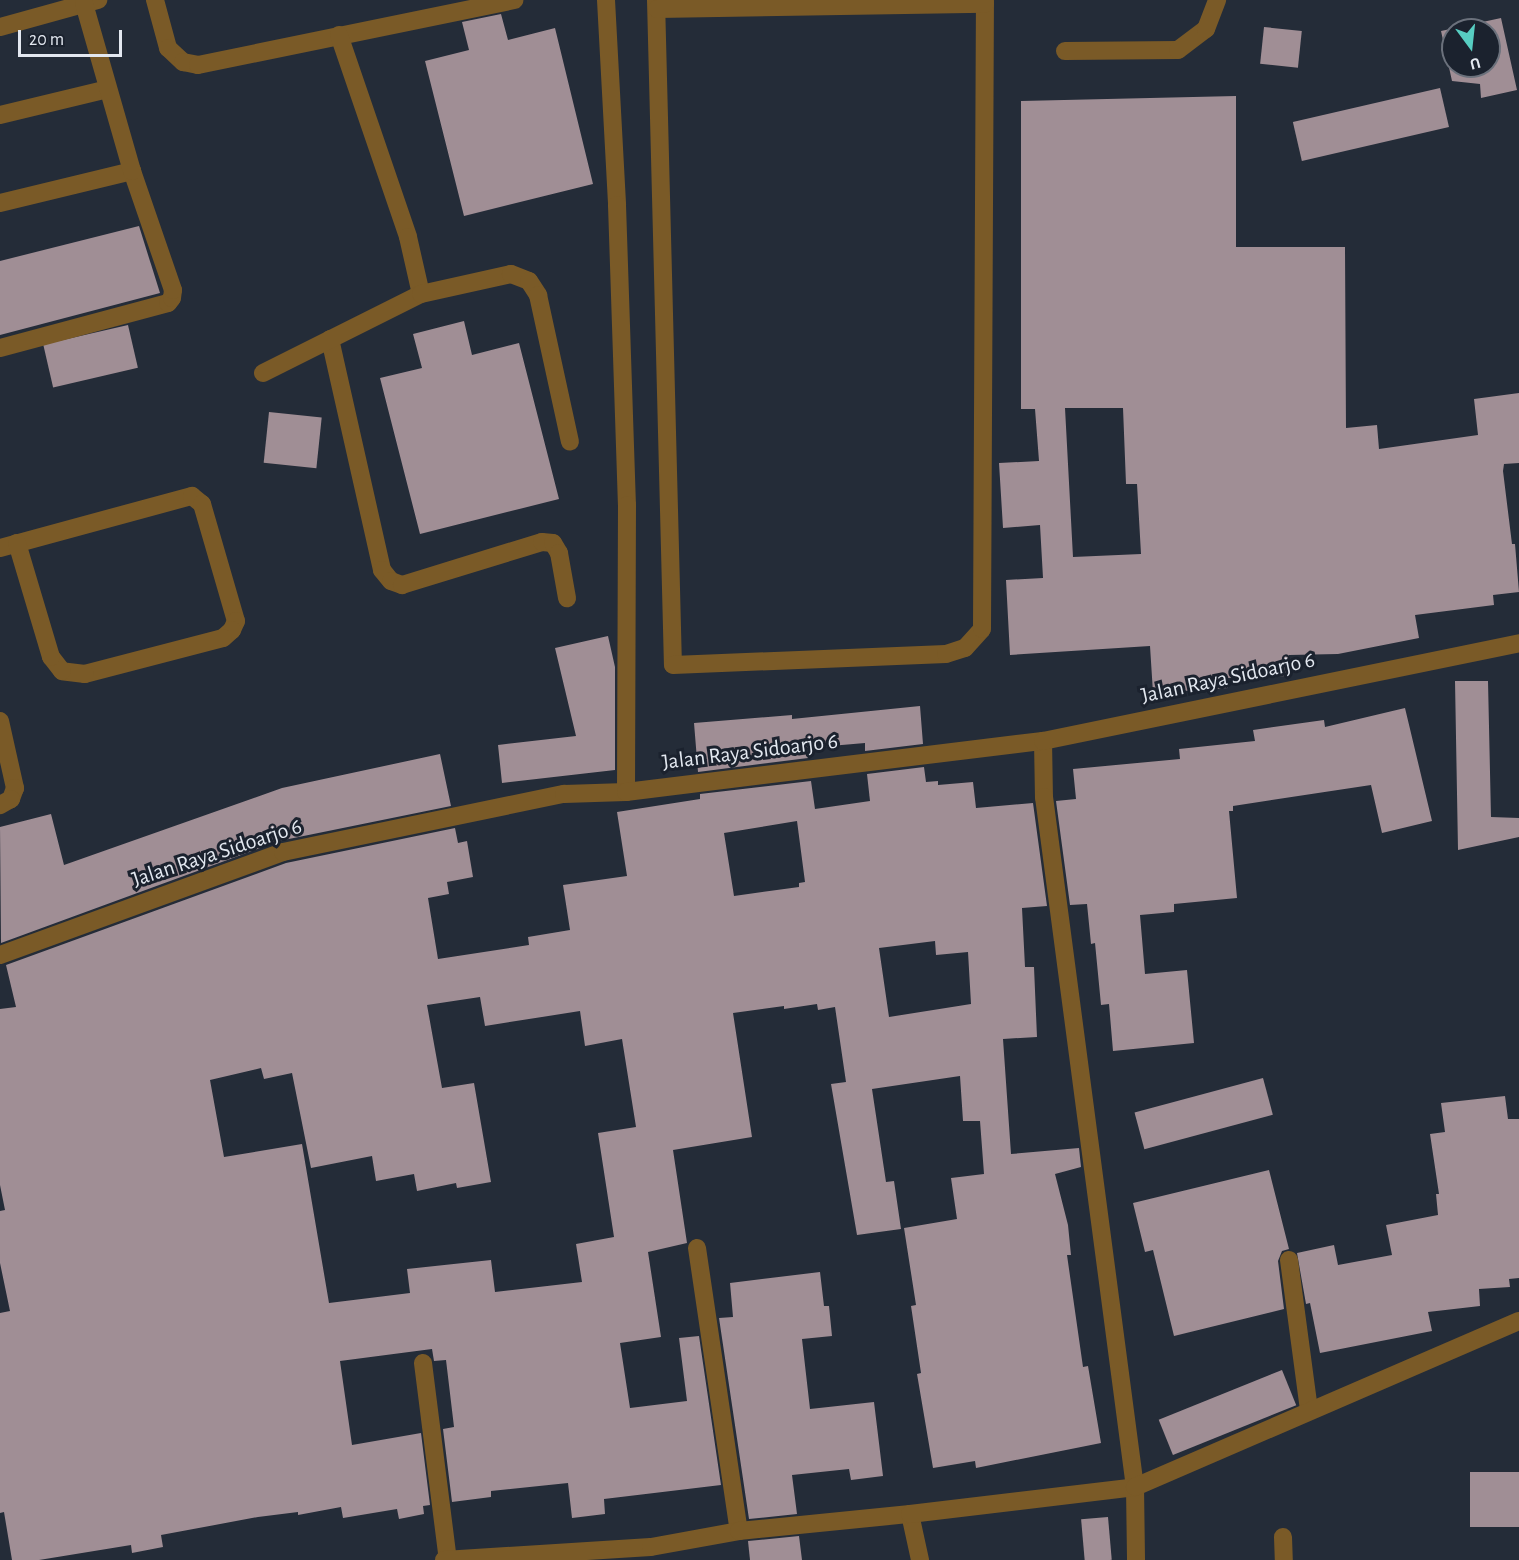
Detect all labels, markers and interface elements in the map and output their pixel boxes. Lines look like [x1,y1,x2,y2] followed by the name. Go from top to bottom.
[21,18,124,56] scale bar
[1441,18,1501,78] north arrow
[29,31,64,49] text: 20 m
[1468,54,1482,73] text: U
[1139,647,1317,709] street label: Jalan Raya Sidoarjo 6
[661,728,839,776] street label: Jalan Raya Sidoarjo 6
[129,813,305,893] street label: Jalan Raya Sidoarjo 6

